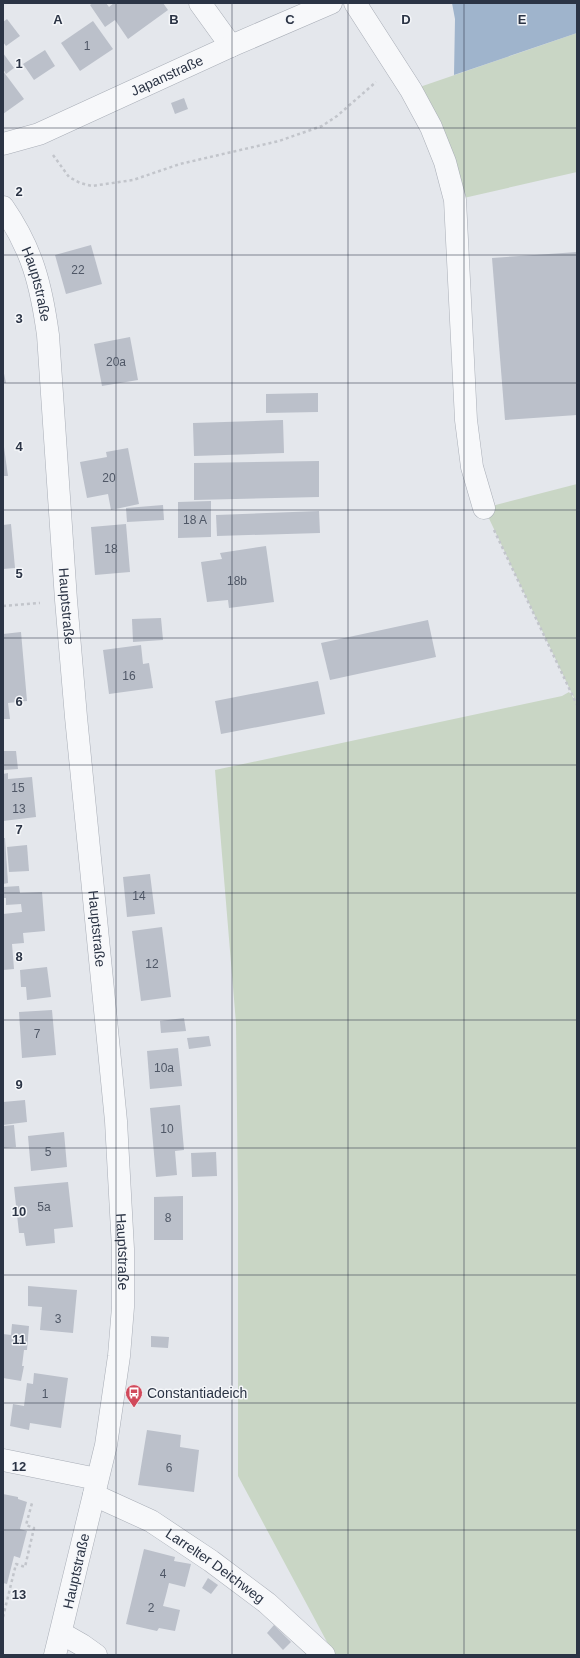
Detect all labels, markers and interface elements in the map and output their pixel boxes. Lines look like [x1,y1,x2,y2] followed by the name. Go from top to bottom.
[53,12,63,27] text: A
[169,12,179,27] text: B
[285,12,295,27] text: C
[401,12,411,27] text: D
[518,12,527,27] text: E
[84,39,91,53] house number: 1
[128,52,206,99] street label: Japanstraße
[15,56,23,71] text: 1
[15,184,23,199] text: 2
[19,244,54,323] street label: Hauptstraße
[71,263,85,277] house number: 22
[15,311,23,326] text: 3
[106,355,126,369] house number: 20a
[15,439,23,454] text: 4
[102,471,116,485] house number: 20
[183,513,207,527] house number: 18 A
[104,542,118,556] house number: 18
[15,566,23,581] text: 5
[56,567,78,646] street label: Hauptstraße
[227,574,247,588] house number: 18b
[122,669,136,683] house number: 16
[15,694,23,709] text: 6
[11,781,25,795] house number: 15
[12,802,26,816] house number: 13
[15,822,23,837] text: 7
[132,889,146,903] house number: 14
[85,890,109,968] street label: Hauptstraße
[15,949,23,964] text: 8
[145,957,159,971] house number: 12
[34,1027,41,1041] house number: 7
[154,1061,174,1075] house number: 10a
[15,1077,23,1092] text: 9
[160,1122,174,1136] house number: 10
[45,1145,52,1159] house number: 5
[37,1200,51,1214] house number: 5a
[12,1204,26,1219] text: 10
[165,1211,172,1225] house number: 8
[113,1213,131,1290] street label: Hauptstraße
[55,1312,62,1326] house number: 3
[12,1332,26,1347] text: 11
[124,1383,144,1408] bus stop icon: Constantiadeich
[147,1385,247,1401] place label: Constantiadeich
[42,1387,49,1401] house number: 1
[12,1459,26,1474] text: 12
[166,1461,173,1475] house number: 6
[163,1525,268,1606] street label: Larrelter Deichweg
[60,1531,93,1610] street label: Hauptstraße
[160,1567,167,1581] house number: 4
[12,1587,26,1602] text: 13
[148,1601,155,1615] house number: 2

